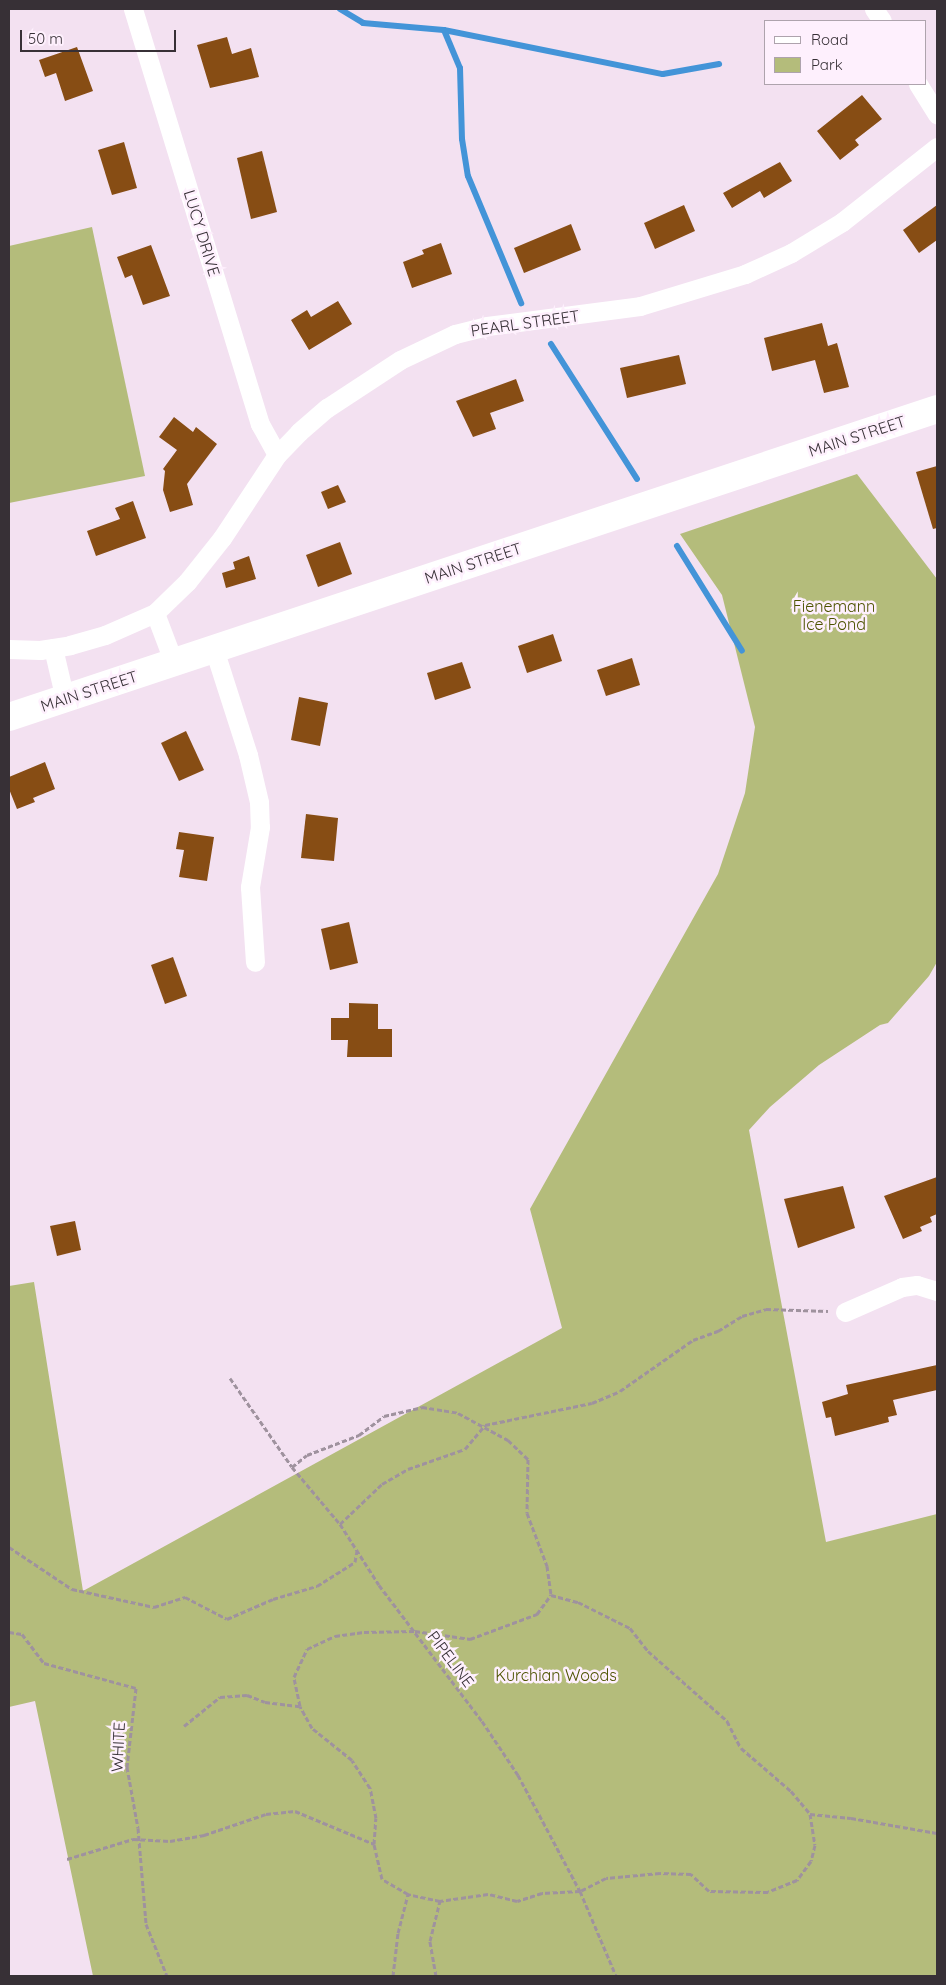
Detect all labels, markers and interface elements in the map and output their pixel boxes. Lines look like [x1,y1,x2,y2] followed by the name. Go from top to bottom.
[22,20,179,52] scale bar
[764,20,926,85] legend
[28,29,63,48] text: 50 m
[811,30,848,49] text: Road
[811,55,843,74] text: Park
[180,187,224,279] street label: LUCY DRIVE
[469,306,581,340] street label: PEARL STREET
[806,411,908,461] street label: MAIN STREET
[422,538,524,588] street label: MAIN STREET
[793,596,875,634] park label: Fienemann Ice Pond
[38,666,140,716] street label: MAIN STREET
[424,1627,478,1691] street label: PIPELINE
[495,1665,617,1685] park label: Kurchian Woods
[107,1722,129,1772] street label: WHITE

